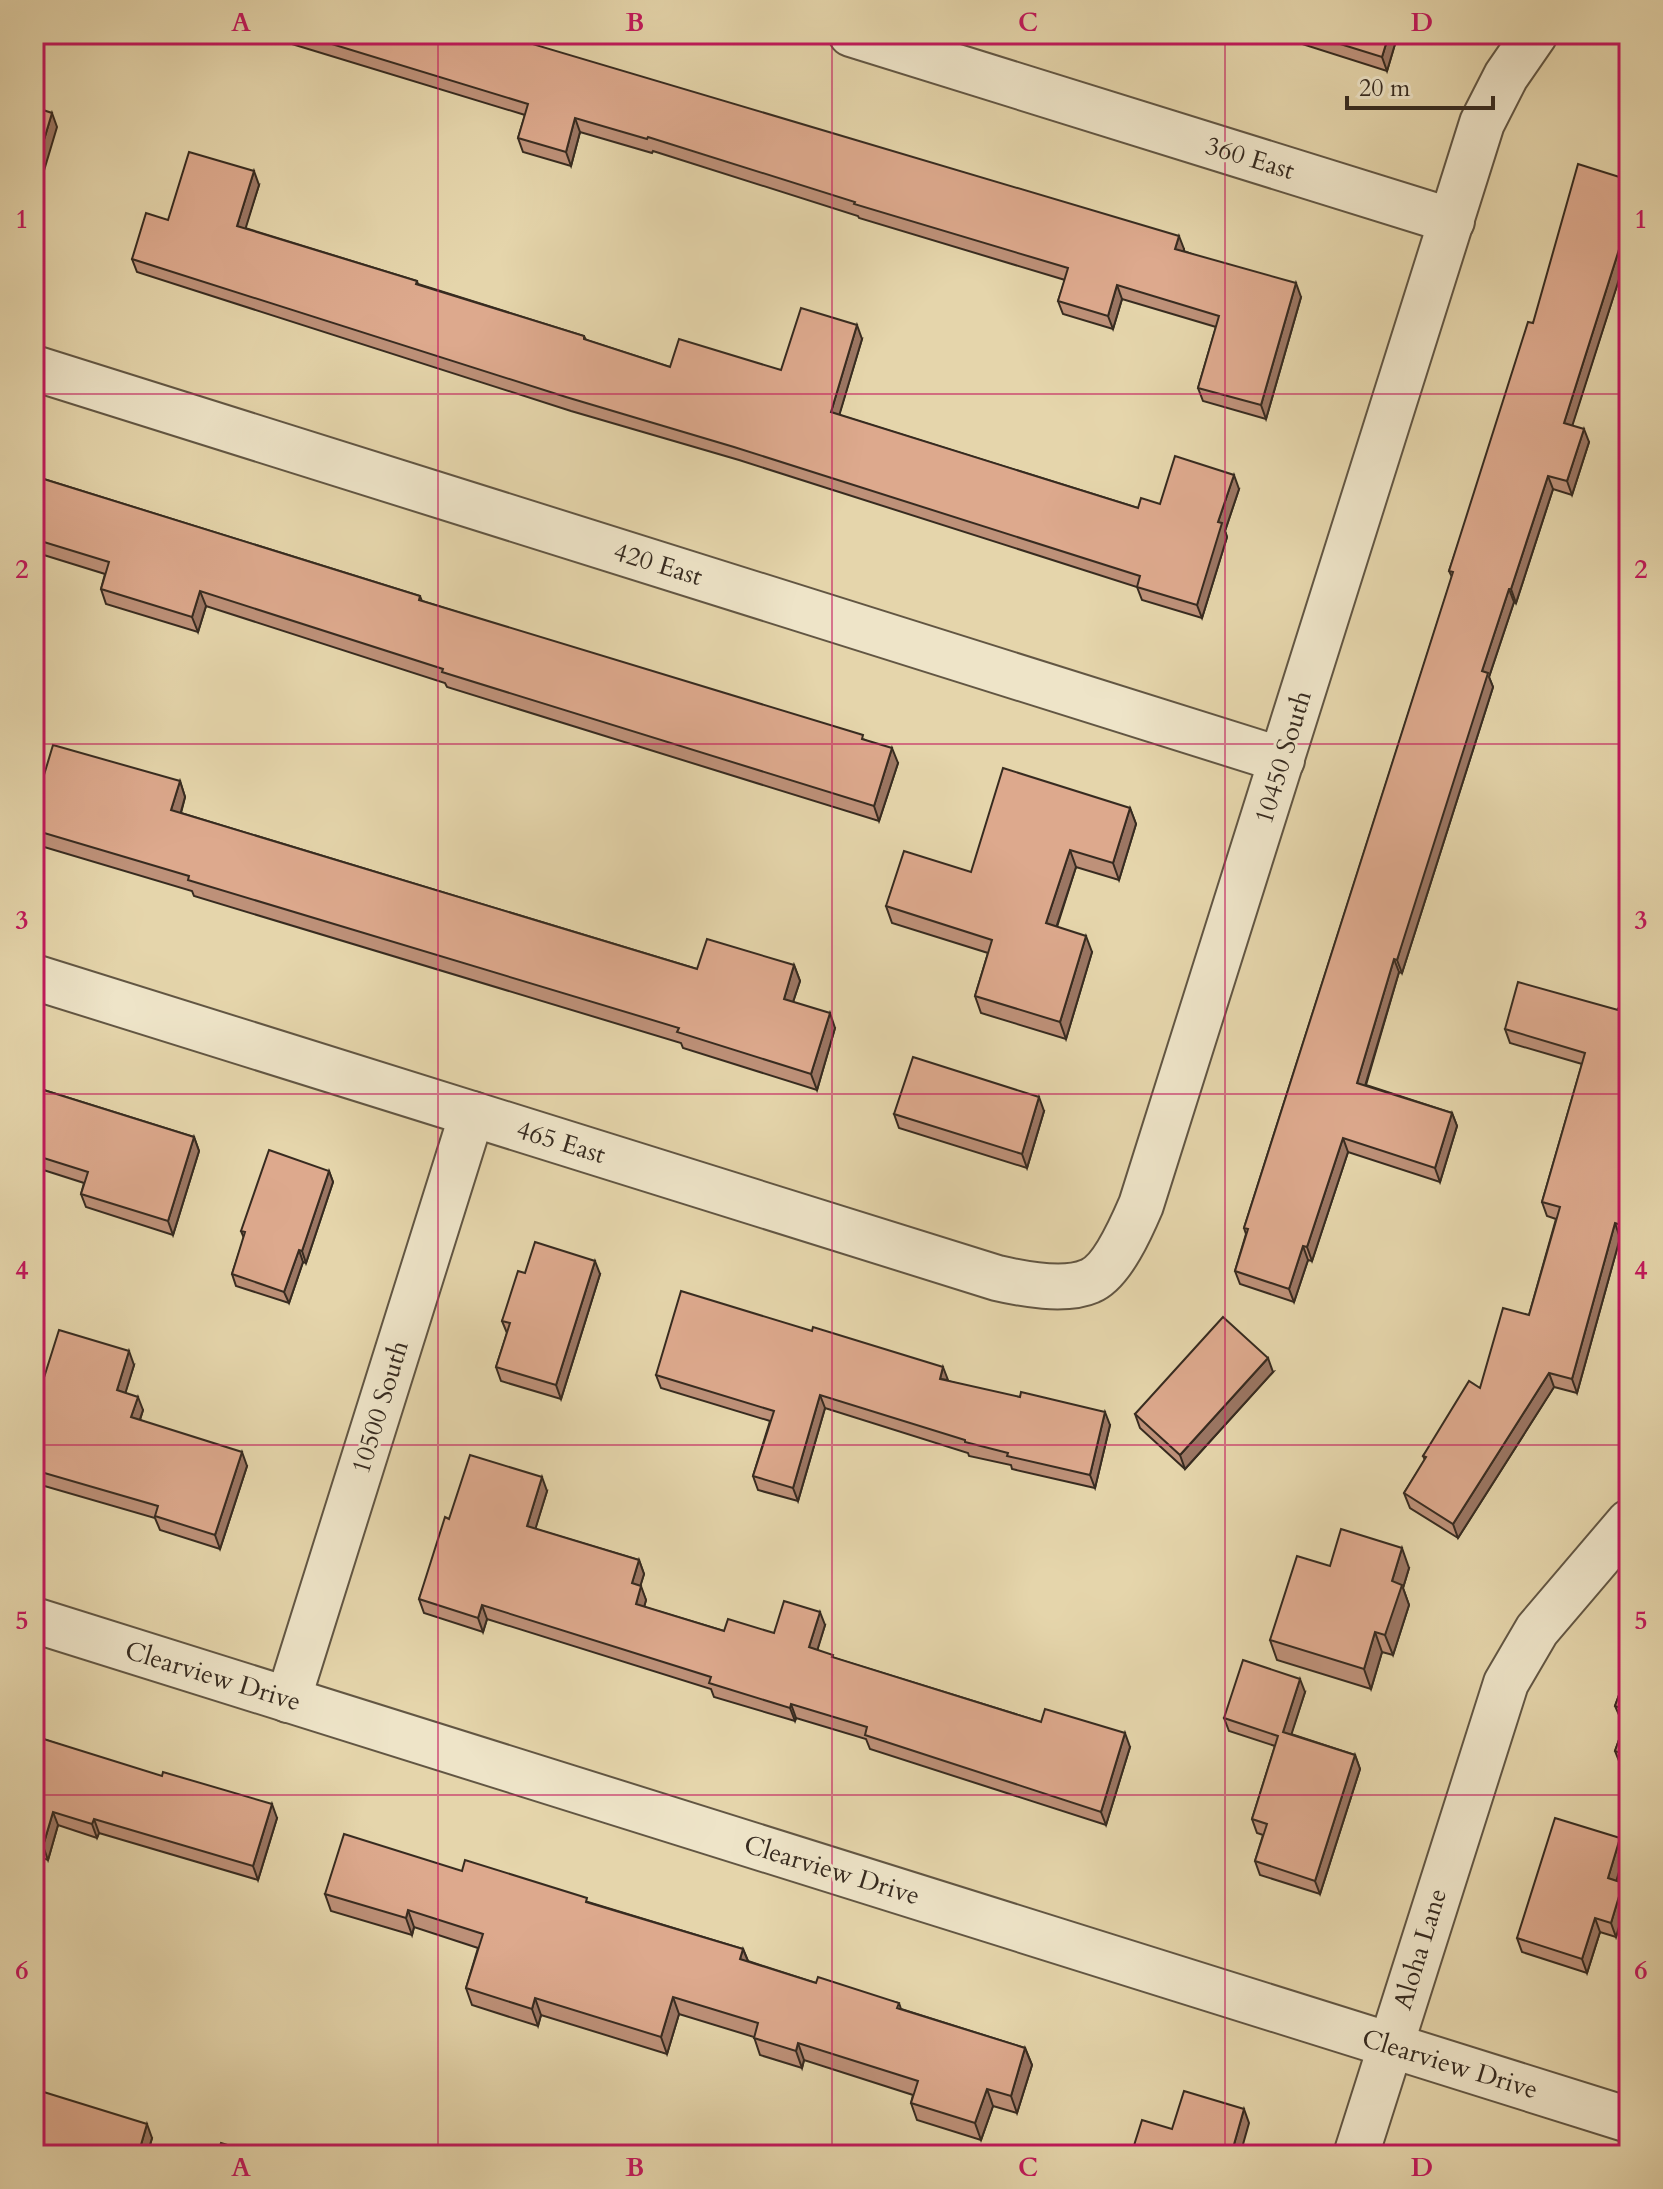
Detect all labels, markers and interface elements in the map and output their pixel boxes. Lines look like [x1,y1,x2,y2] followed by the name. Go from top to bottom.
[231,5,251,40] text: A
[626,5,644,40] text: B
[1018,5,1038,40] text: C
[1411,5,1433,40] text: D
[1347,60,1493,110] scale bar
[1359,72,1411,105] text: 20 m
[1201,128,1299,188] street label: 360 East
[15,202,29,237] text: 1
[1634,202,1648,237] text: 1
[609,534,707,594] street label: 420 East
[15,552,29,587] text: 2
[1634,552,1648,587] text: 2
[1246,686,1320,828] street label: 10450 South
[15,903,29,938] text: 3
[1634,903,1648,938] text: 3
[512,1112,610,1172] street label: 465 East
[15,1253,29,1288] text: 4
[1634,1253,1648,1288] text: 4
[343,1336,417,1478] street label: 10500 South
[15,1603,29,1638] text: 5
[1634,1603,1648,1638] text: 5
[121,1633,305,1719] street label: Clearview Drive
[740,1827,924,1913] street label: Clearview Drive
[1385,1884,1455,2014] street label: Aloha Lane
[15,1953,29,1988] text: 6
[1634,1953,1648,1988] text: 6
[1358,2021,1542,2107] street label: Clearview Drive
[231,2150,251,2185] text: A
[626,2150,644,2185] text: B
[1018,2150,1038,2185] text: C
[1411,2150,1433,2185] text: D

